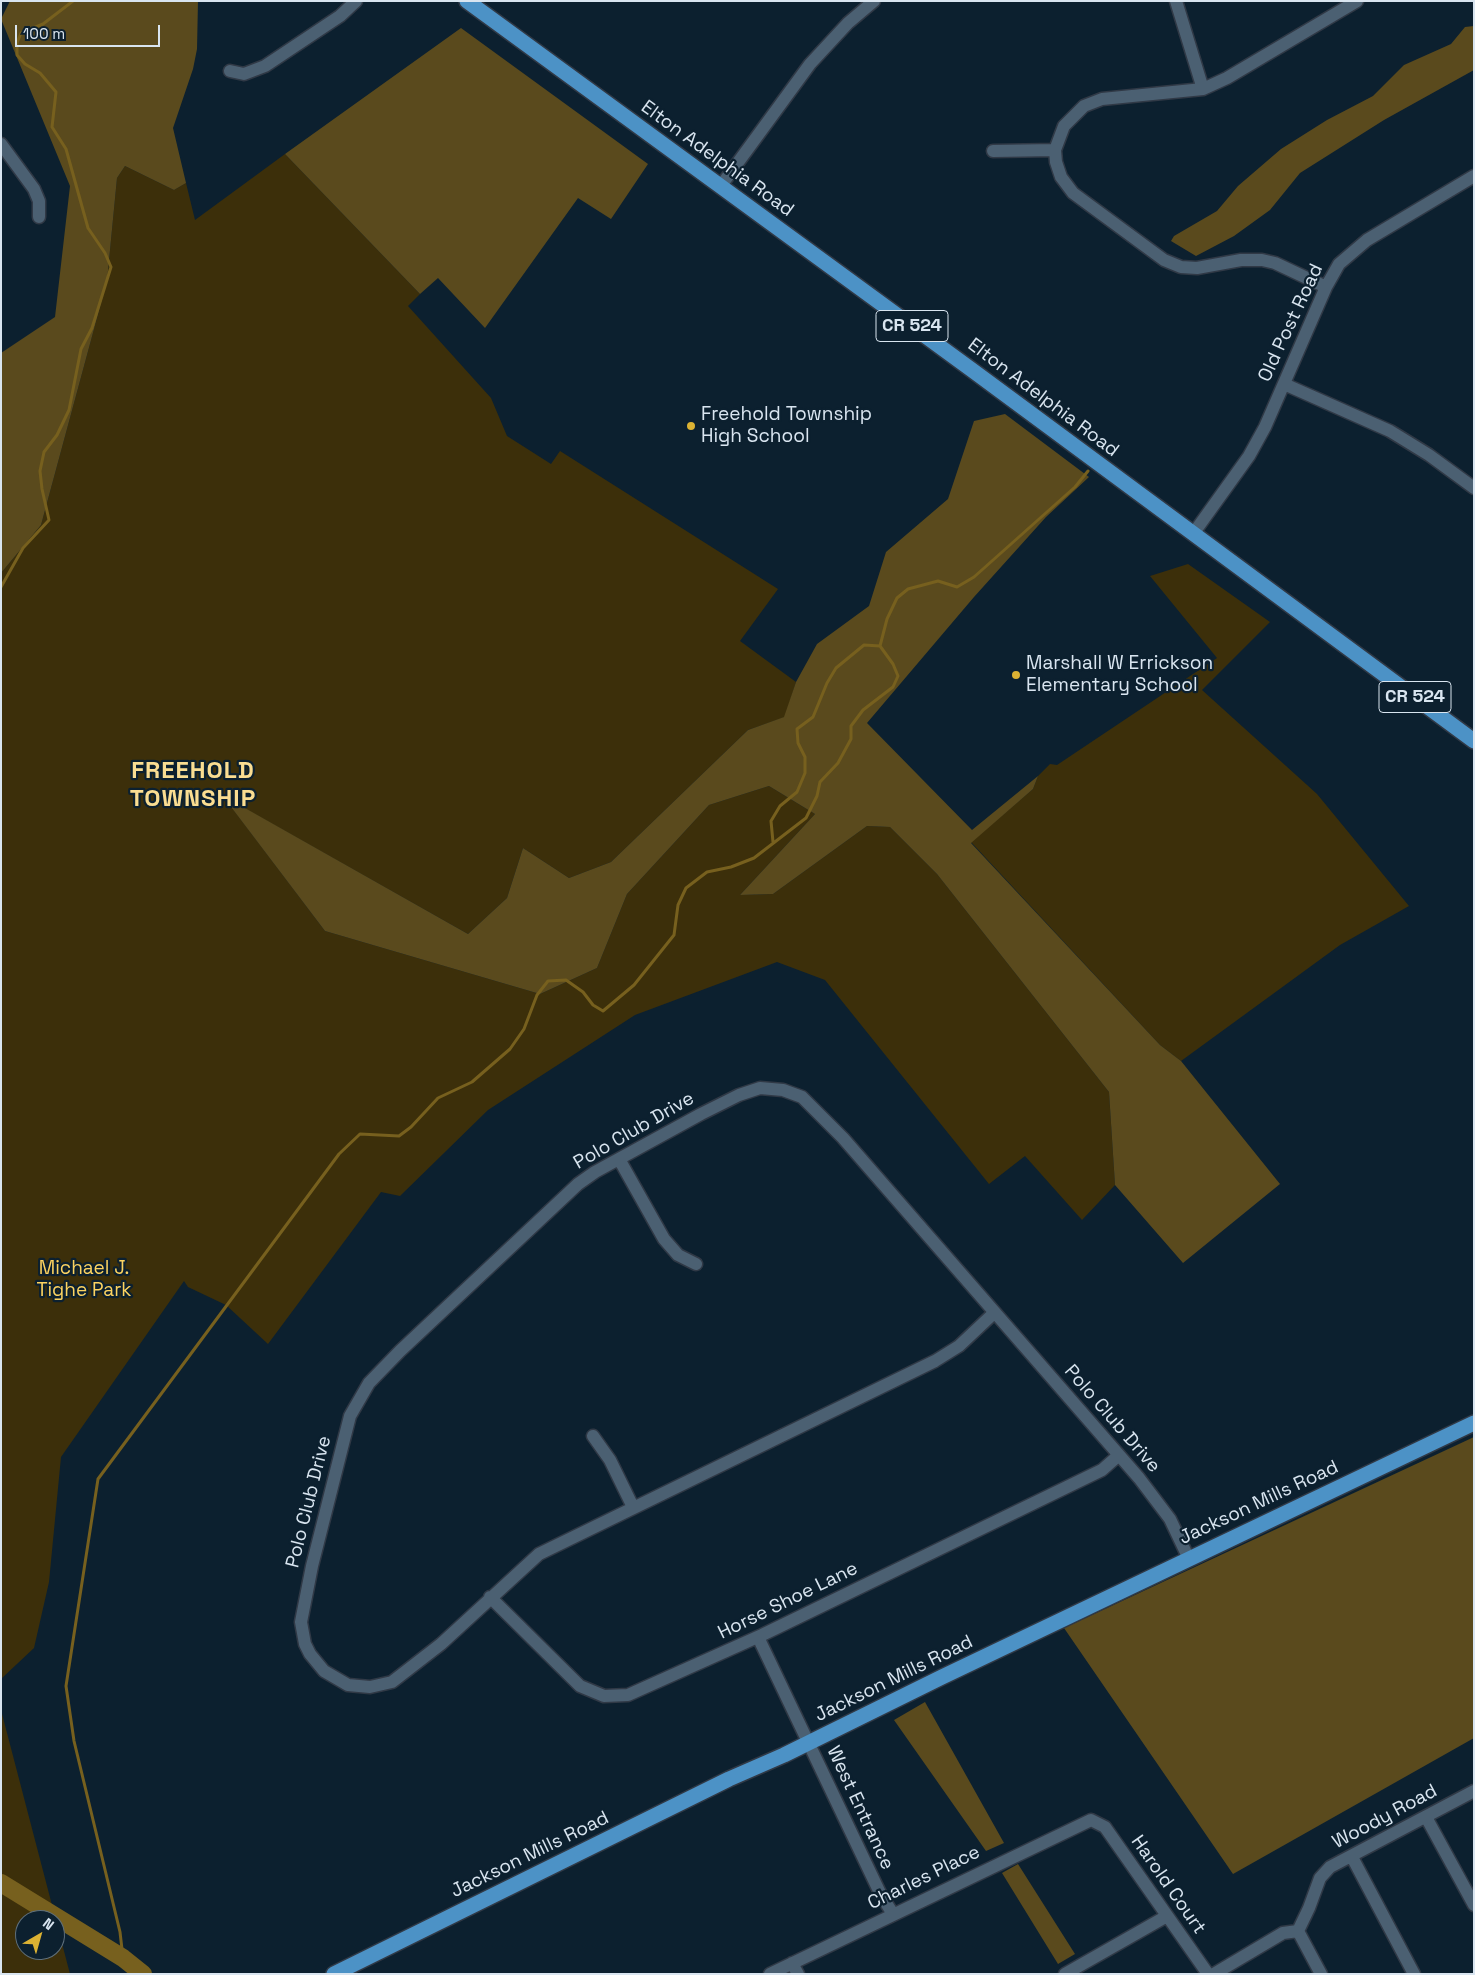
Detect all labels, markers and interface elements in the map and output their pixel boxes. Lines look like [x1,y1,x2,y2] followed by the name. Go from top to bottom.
[18,15,162,47] scale bar
[23,24,65,43] text: 100 m
[636,96,798,222] street label: Elton Adelphia Road
[1254,260,1328,386] street label: Old Post Road
[876,310,948,342] road number: CR 524
[963,334,1123,462] street label: Elton Adelphia Road
[701,404,872,448] place label: Freehold Township High School
[685,420,697,432] marker: Freehold Township High School
[1026,653,1213,697] place label: Marshall W Errickson Elementary School
[1010,669,1022,681] marker: Marshall W Errickson Elementary School
[1379,682,1451,712] road number: CR 524
[129,757,257,813] district label: FREEHOLD TOWNSHIP
[570,1087,698,1175] street label: Polo Club Drive
[36,1258,132,1302] park label: Michael J. Tighe Park
[1059,1360,1165,1478] street label: Polo Club Drive
[282,1434,336,1570] street label: Polo Club Drive
[1176,1456,1342,1550] street label: Jackson Mills Road
[714,1557,862,1645] street label: Horse Shoe Lane
[811,1631,977,1727] street label: Jackson Mills Road
[821,1743,899,1873] street label: West Entrance
[1329,1780,1441,1854] street label: Woody Road
[447,1807,613,1903] street label: Jackson Mills Road
[1126,1831,1210,1939] street label: Harold Court
[864,1841,984,1915] street label: Charles Place
[15,1910,65,1960] north arrow
[39,1914,58,1934] text: N

